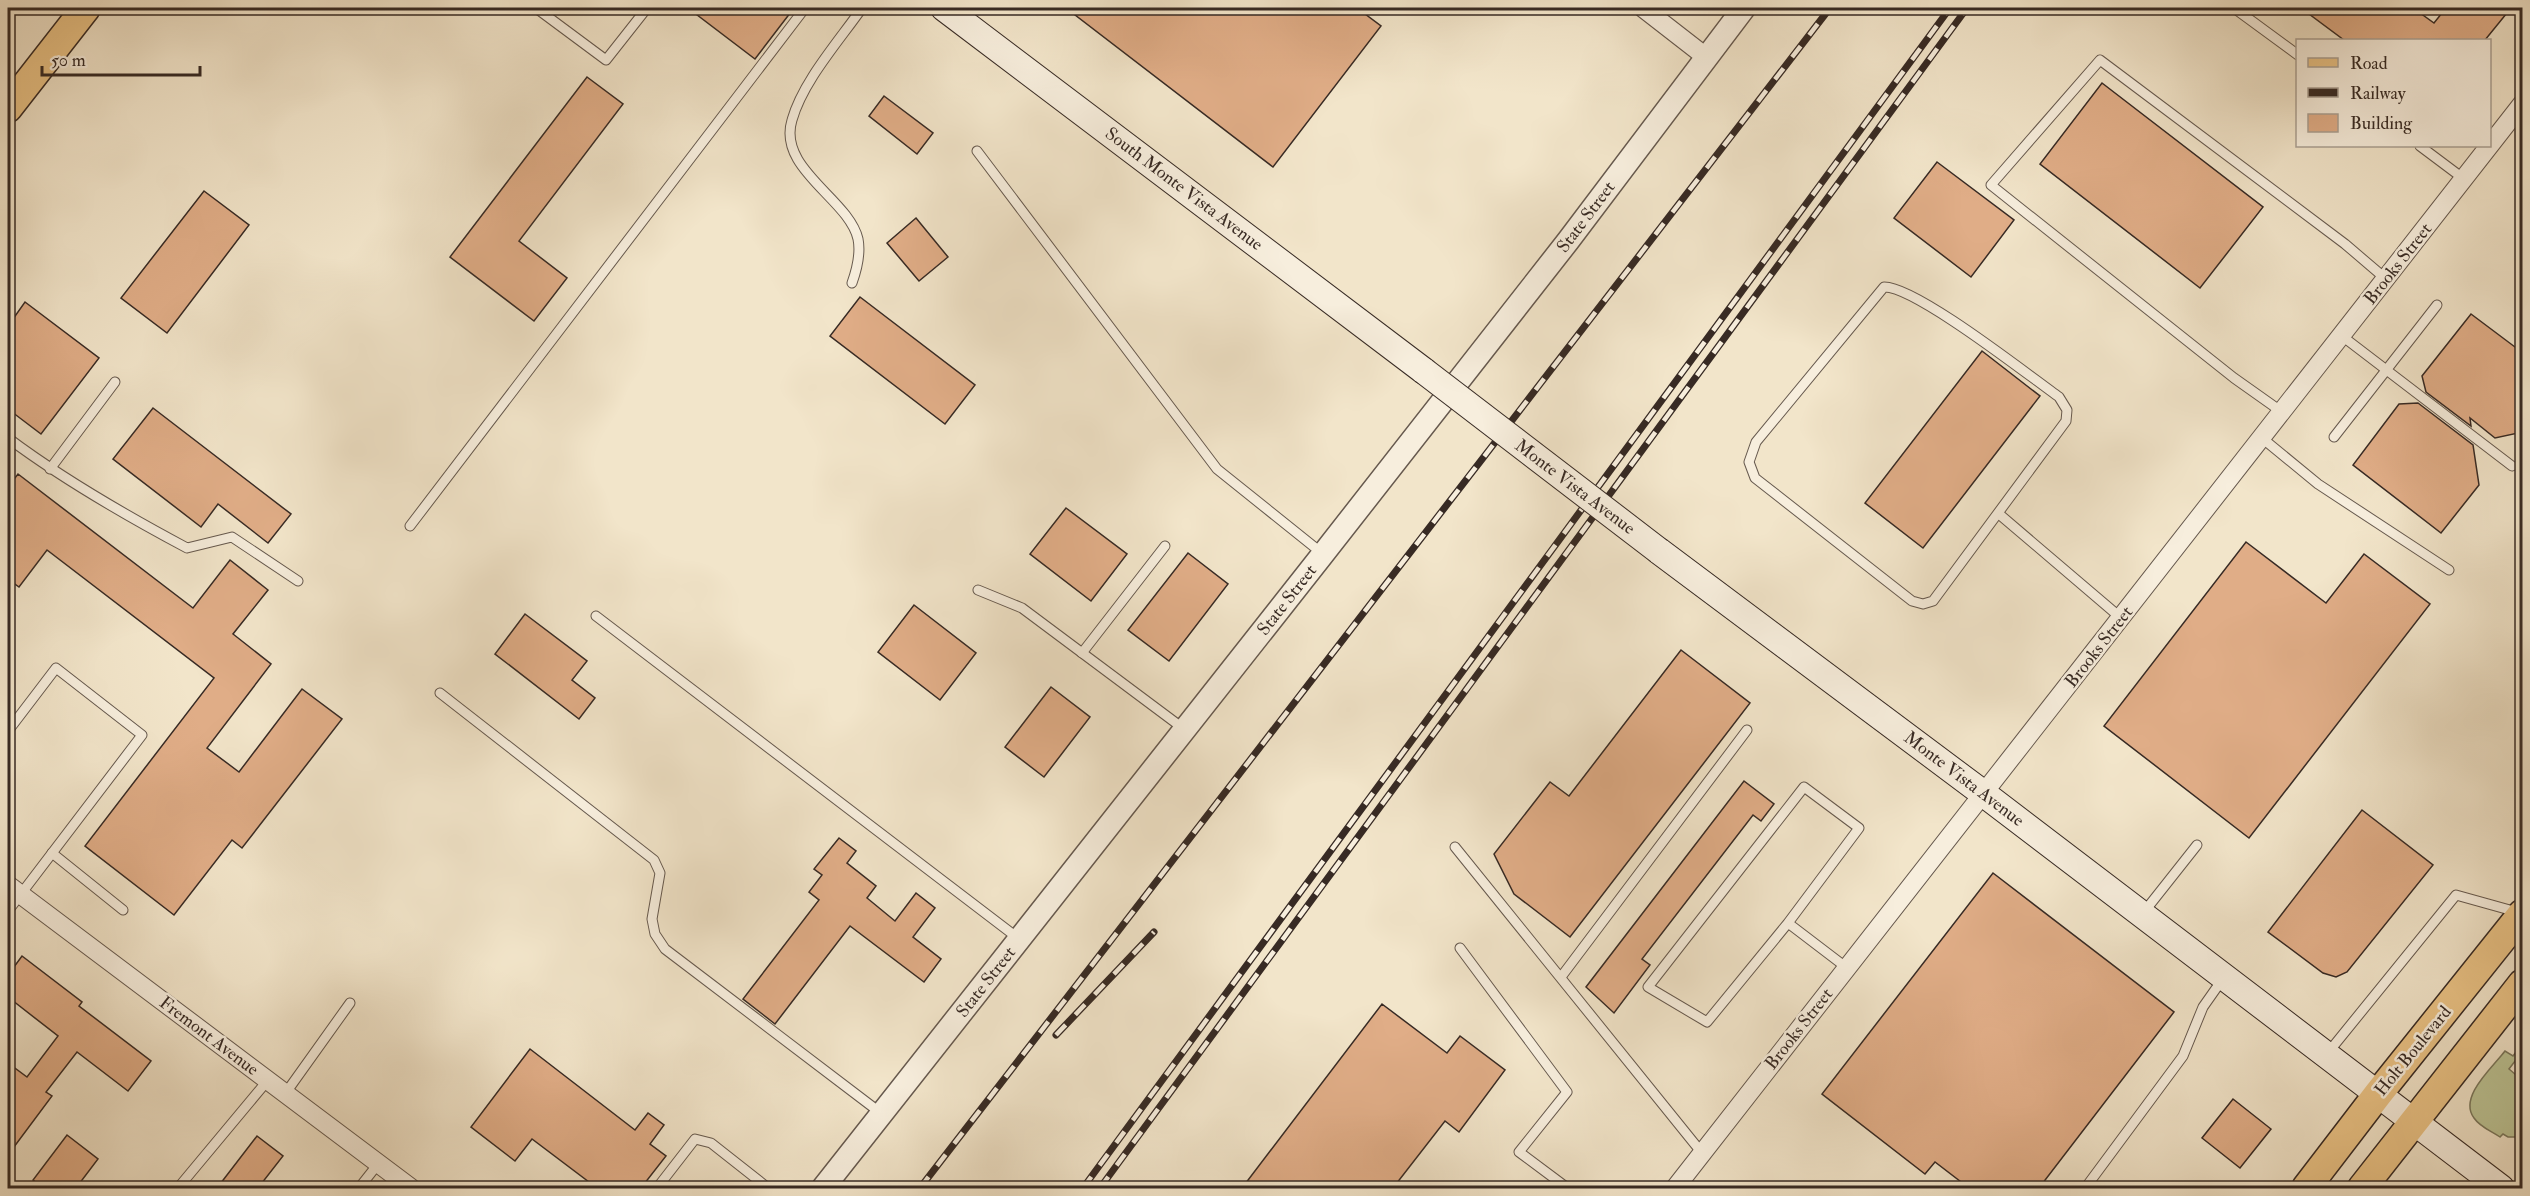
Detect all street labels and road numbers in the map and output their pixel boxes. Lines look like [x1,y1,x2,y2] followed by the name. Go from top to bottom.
[1100,122,1268,256] street label: South Monte Vista Avenue
[1552,176,1620,257] street label: State Street
[2359,218,2437,309] street label: Brooks Street
[1510,434,1640,540] street label: Monte Vista Avenue
[1252,560,1322,640] street label: State Street
[2060,601,2138,692] street label: Brooks Street
[1899,726,2029,832] street label: Monte Vista Avenue
[951,942,1021,1022] street label: State Street
[1760,983,1838,1074] street label: Brooks Street
[155,991,264,1081] street label: Fremont Avenue
[2370,1001,2457,1101] street label: Holt Boulevard

